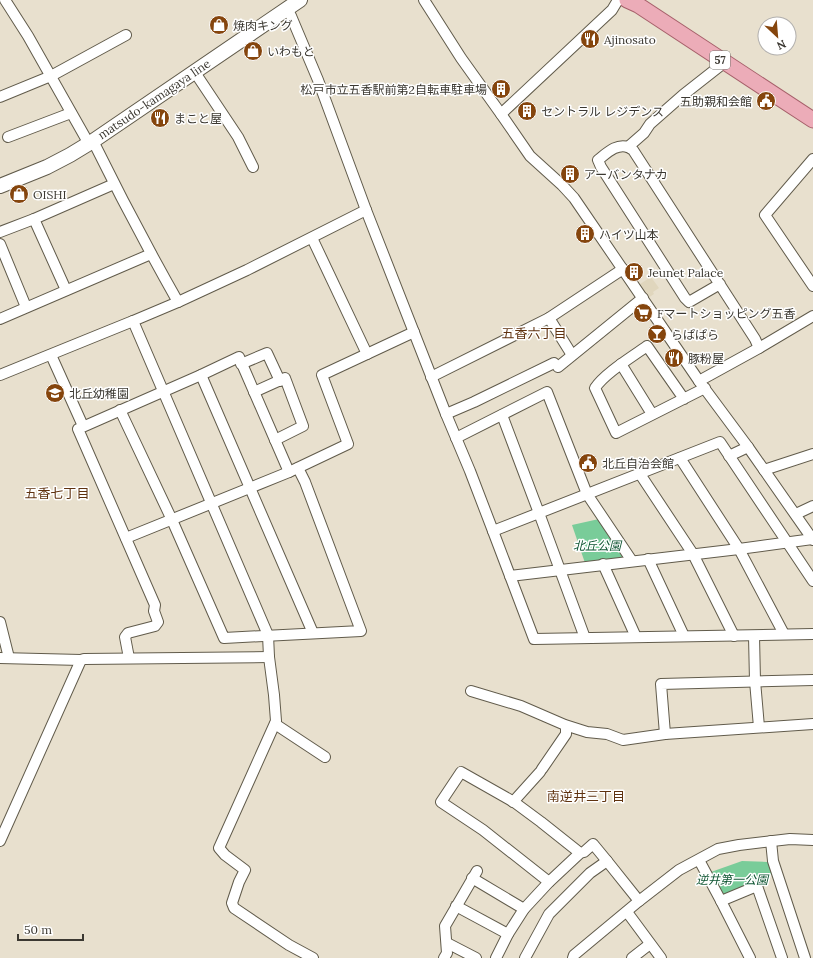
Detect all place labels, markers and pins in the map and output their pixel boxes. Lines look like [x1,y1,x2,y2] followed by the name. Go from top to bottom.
[208,14,230,36] shop icon: 焼肉キング
[233,18,293,33] place label: 焼肉キング
[579,28,601,50] restaurant icon: Ajinosato
[603,32,656,47] place label: Ajinosato
[242,40,264,62] shop icon: いわもと
[267,44,315,59] place label: いわもと
[490,78,512,100] building icon: 松戸市立五香駅前第2自転車駐車場
[301,82,487,97] place label: 松戸市立五香駅前第2自転車駐車場
[755,90,777,112] public building icon: 五助親和会館
[680,94,752,109] place label: 五助親和会館
[516,100,538,122] building icon: セントラル レジデンス
[541,104,664,119] place label: セントラル レジデンス
[149,107,171,129] restaurant icon: まこと屋
[174,111,222,126] place label: まこと屋
[559,163,581,185] building icon: アーバンタナカ
[584,167,668,182] place label: アーバンタナカ
[8,183,30,205] shop icon: OISHI
[33,187,67,202] place label: OISHI
[574,223,596,245] building icon: ハイツ山本
[599,227,659,242] place label: ハイツ山本
[623,261,645,283] building icon: Jeunet Palace
[647,265,724,280] place label: Jeunet Palace
[632,302,654,324] supermarket icon: Fマートショッピング五香
[657,306,796,321] place label: Fマートショッピング五香
[646,323,668,345] bar icon: らぱぱら
[671,327,719,342] place label: らぱぱら
[663,347,685,369] restaurant icon: 豚粉屋
[688,351,724,366] place label: 豚粉屋
[44,382,66,404] school or university icon: 北丘幼稚園
[69,386,129,401] place label: 北丘幼稚園
[577,452,599,474] public building icon: 北丘自治会館
[602,456,674,471] place label: 北丘自治会館

